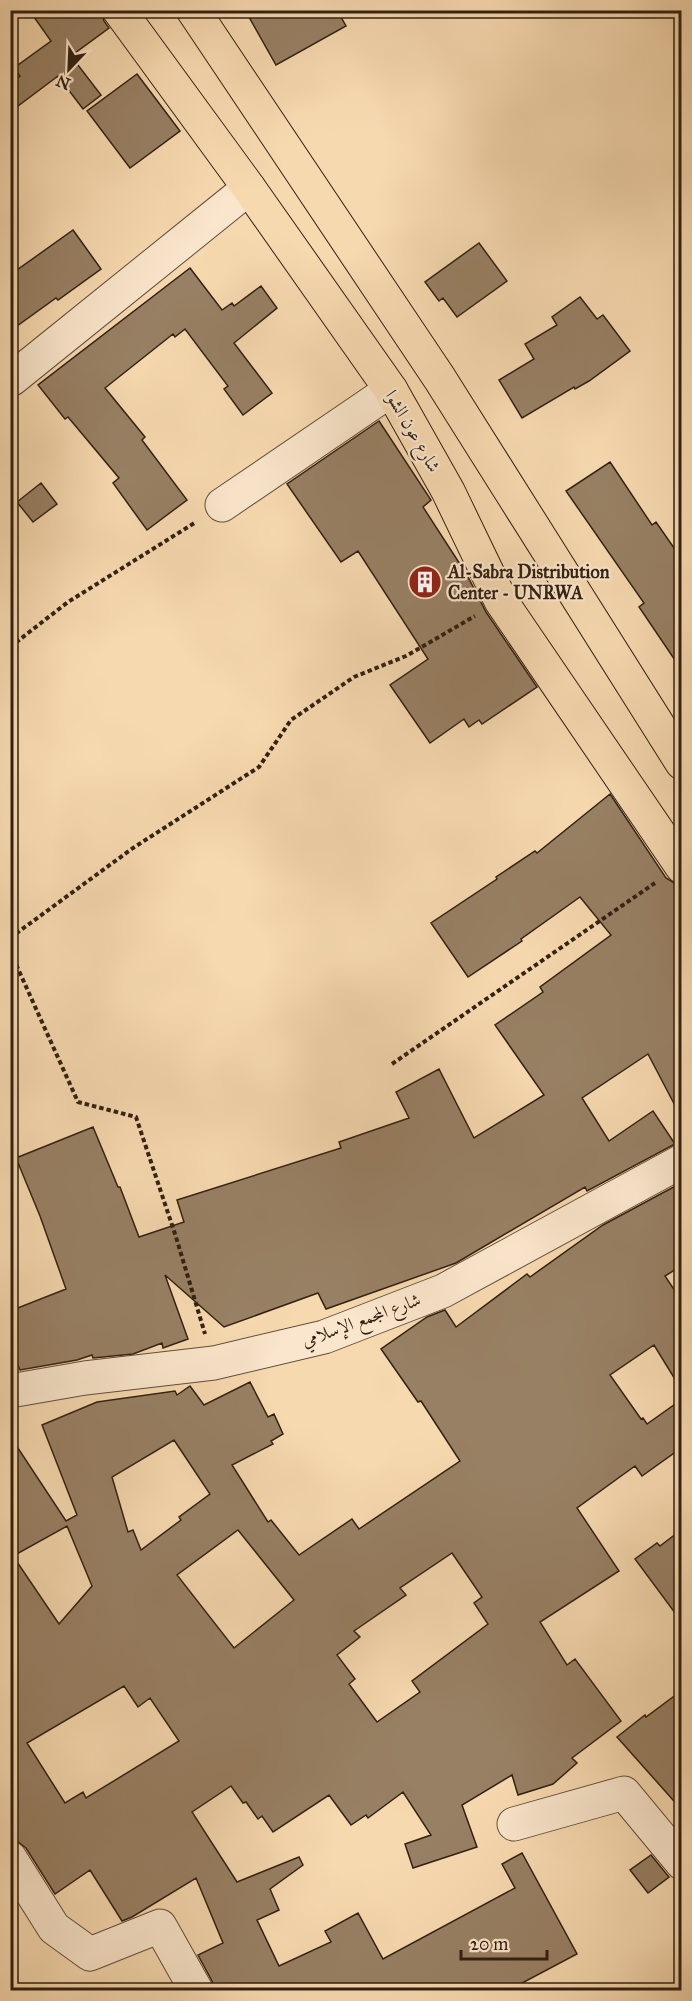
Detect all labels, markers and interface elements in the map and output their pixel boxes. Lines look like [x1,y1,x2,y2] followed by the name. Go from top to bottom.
[39,39,99,99] north arrow
[53,71,73,94] text: N
[377,386,445,478] street label: شارع عون الشوا
[447,561,610,604] place label: Al-Sabra Distribution Center - UNRWA
[407,564,443,600] building icon: Al-Sabra Distribution Center - UNRWA
[298,1288,425,1356] street label: شارع المجمع الإسلامي
[461,1923,546,1961] scale bar
[470,1933,508,1955] text: 20 m

